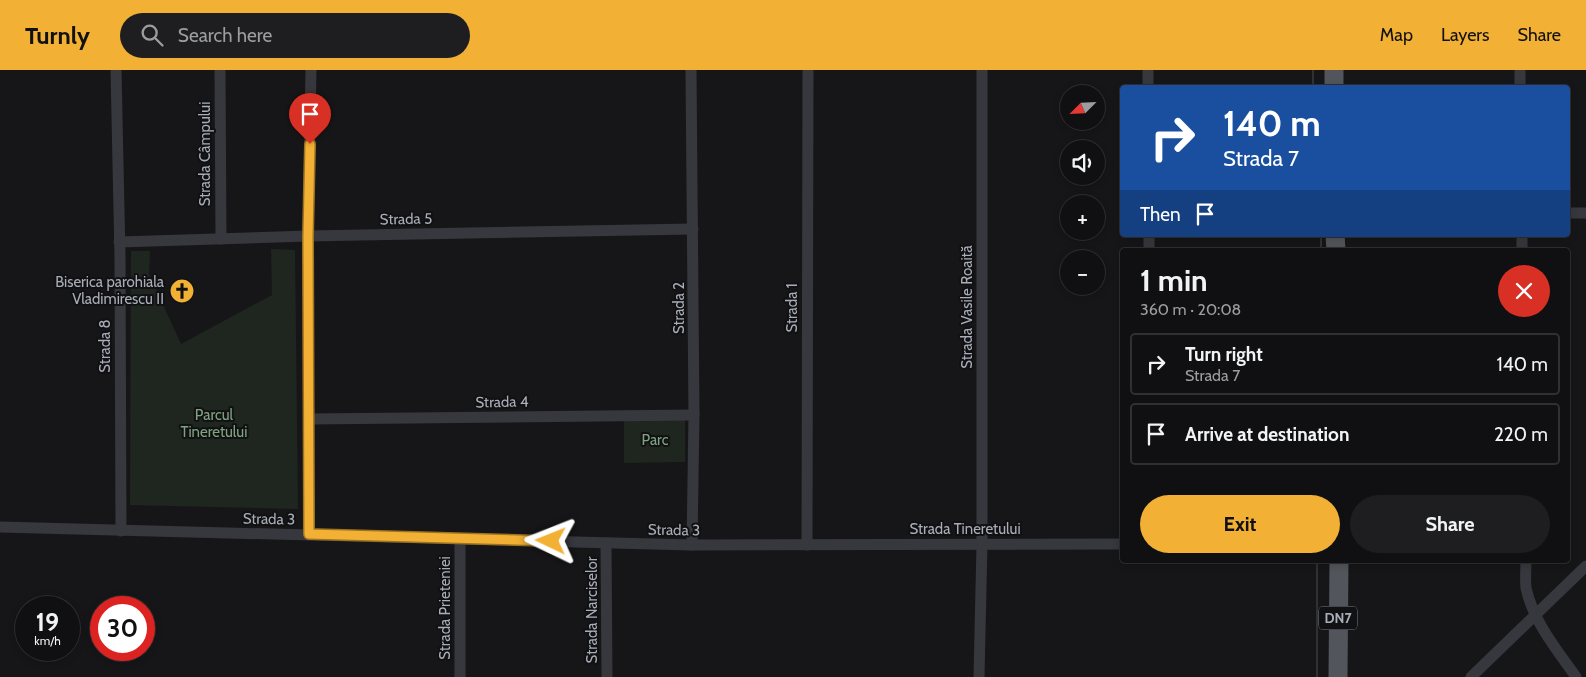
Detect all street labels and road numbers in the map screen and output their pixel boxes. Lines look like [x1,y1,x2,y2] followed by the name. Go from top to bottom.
[196,102,214,206] street label: Strada Câmpului
[380,210,432,228] street label: Strada 5
[958,244,976,369] street label: Strada Vasile Roaită
[670,282,688,334] street label: Strada 2
[783,283,801,333] street label: Strada 1
[96,319,114,373] street label: Strada 8
[475,393,529,411] street label: Strada 4
[243,510,295,528] street label: Strada 3
[909,520,1021,538] street label: Strada Tineretului
[648,521,700,539] street label: Strada 3
[436,556,454,660] street label: Strada Prieteniei
[583,556,601,663] street label: Strada Narciselor
[1319,606,1357,630] road number: DN7

